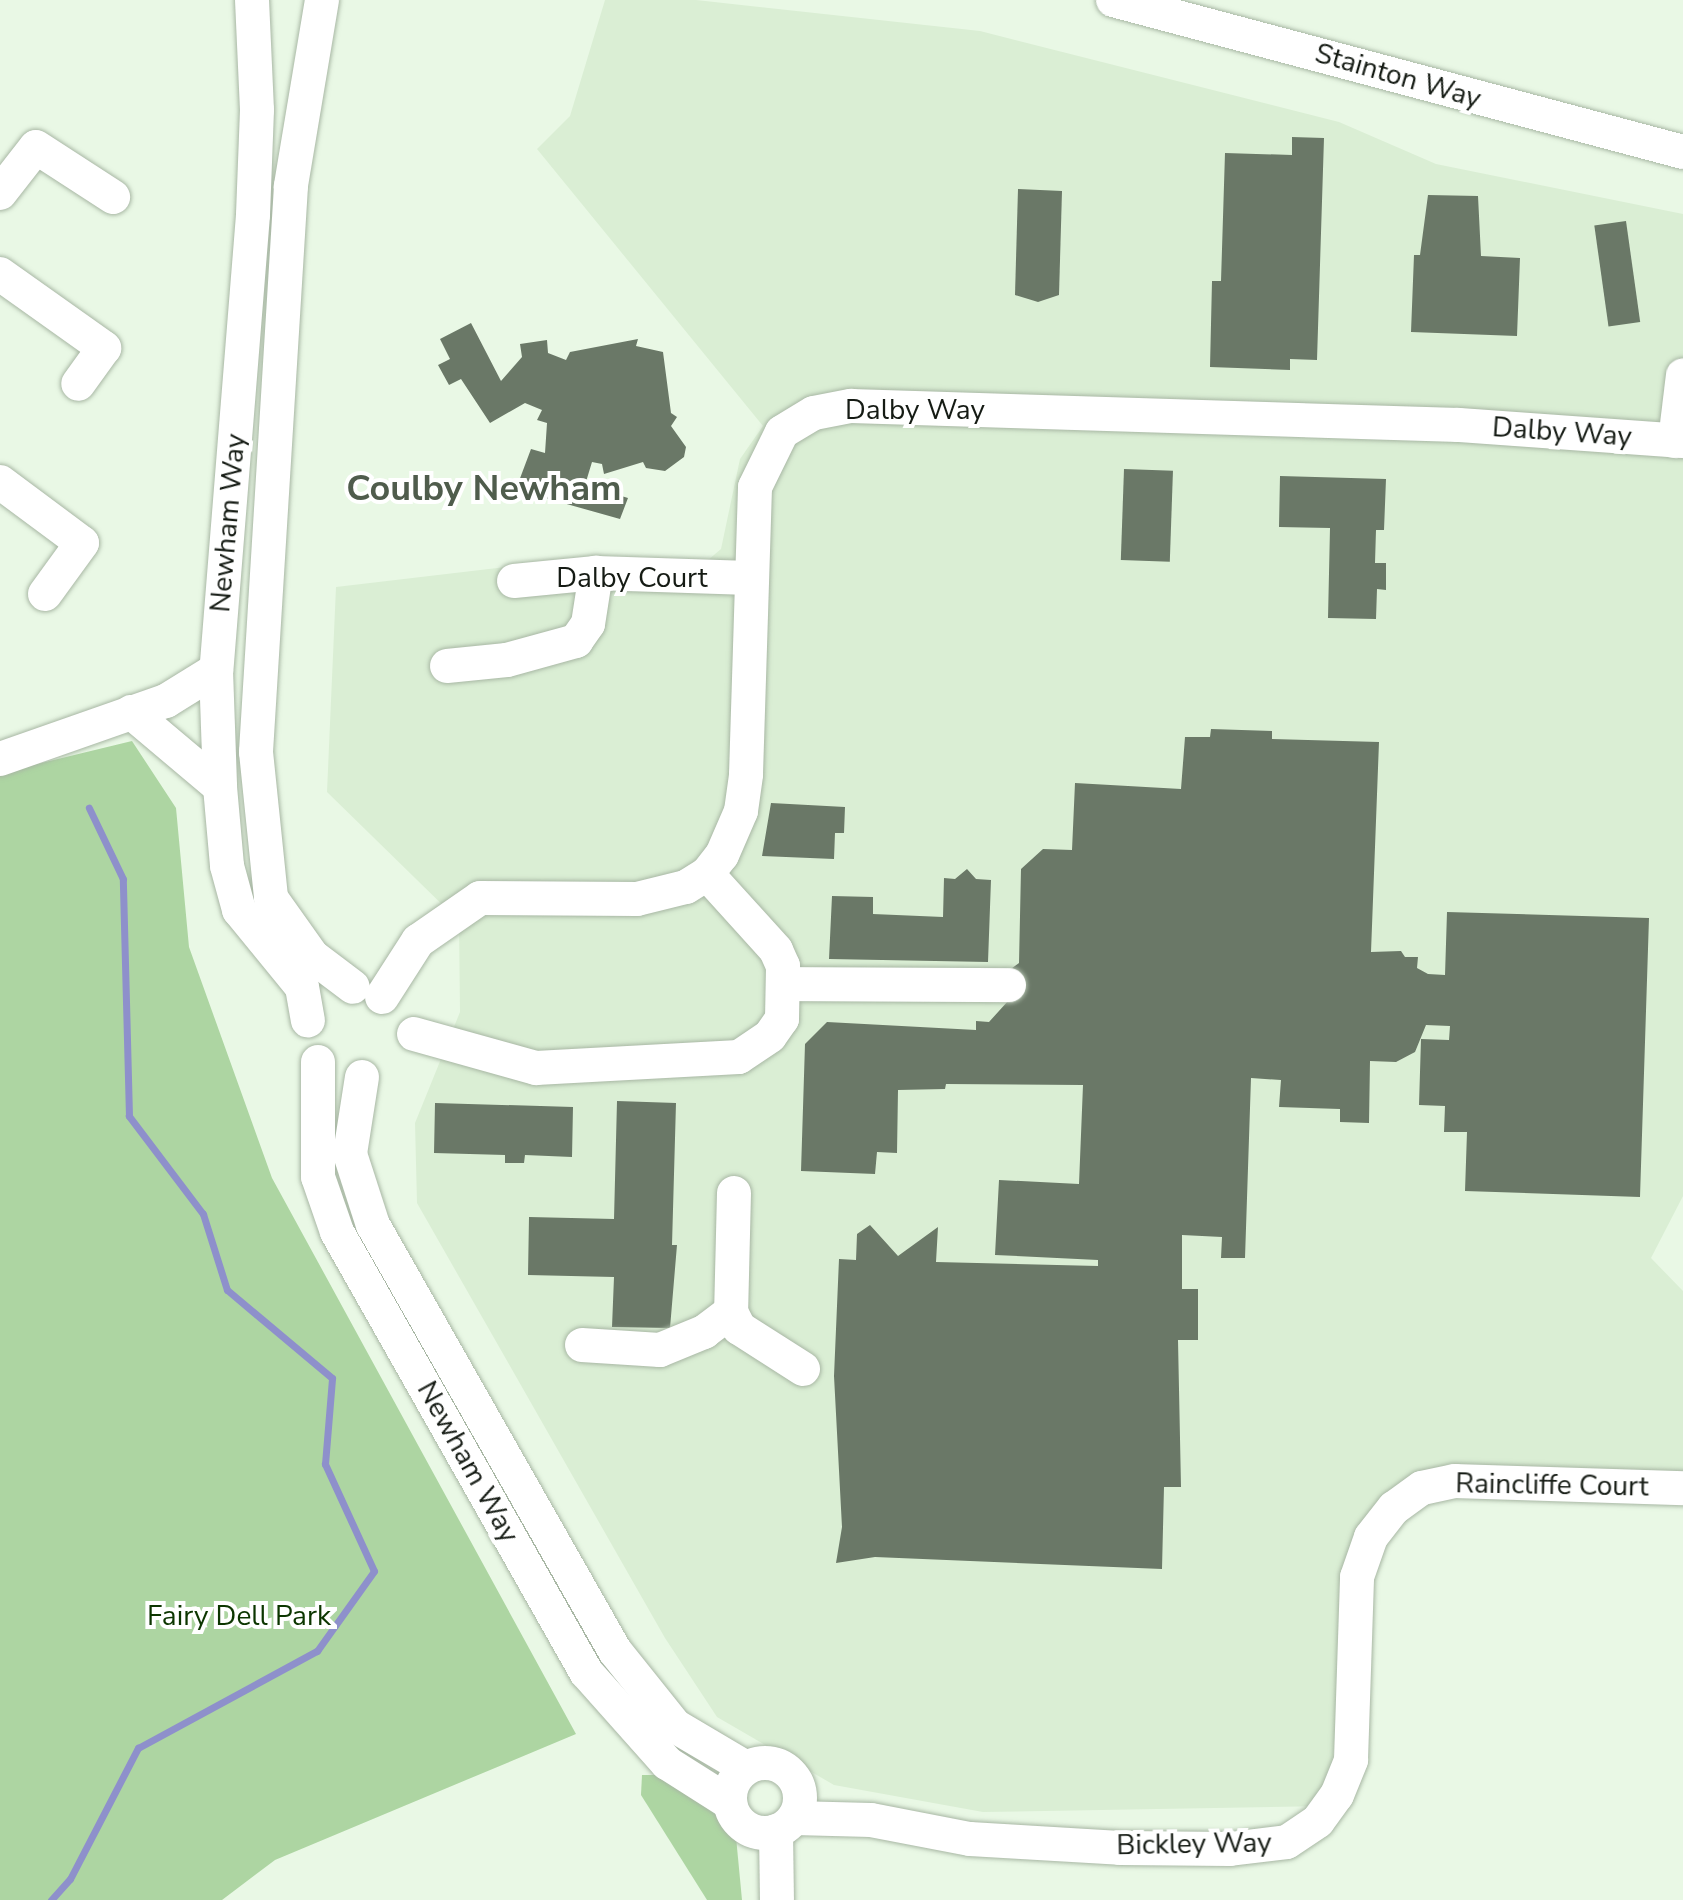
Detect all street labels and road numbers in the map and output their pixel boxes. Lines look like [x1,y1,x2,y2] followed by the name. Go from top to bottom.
[1311,36,1485,116] street label: Stainton Way
[845,393,985,427] street label: Dalby Way
[1491,410,1633,454] street label: Dalby Way
[203,432,253,614] street label: Newham Way
[556,561,708,595] street label: Dalby Court
[410,1375,526,1549] street label: Newham Way
[1455,1467,1649,1503] street label: Raincliffe Court
[1116,1826,1272,1862] street label: Bickley Way

